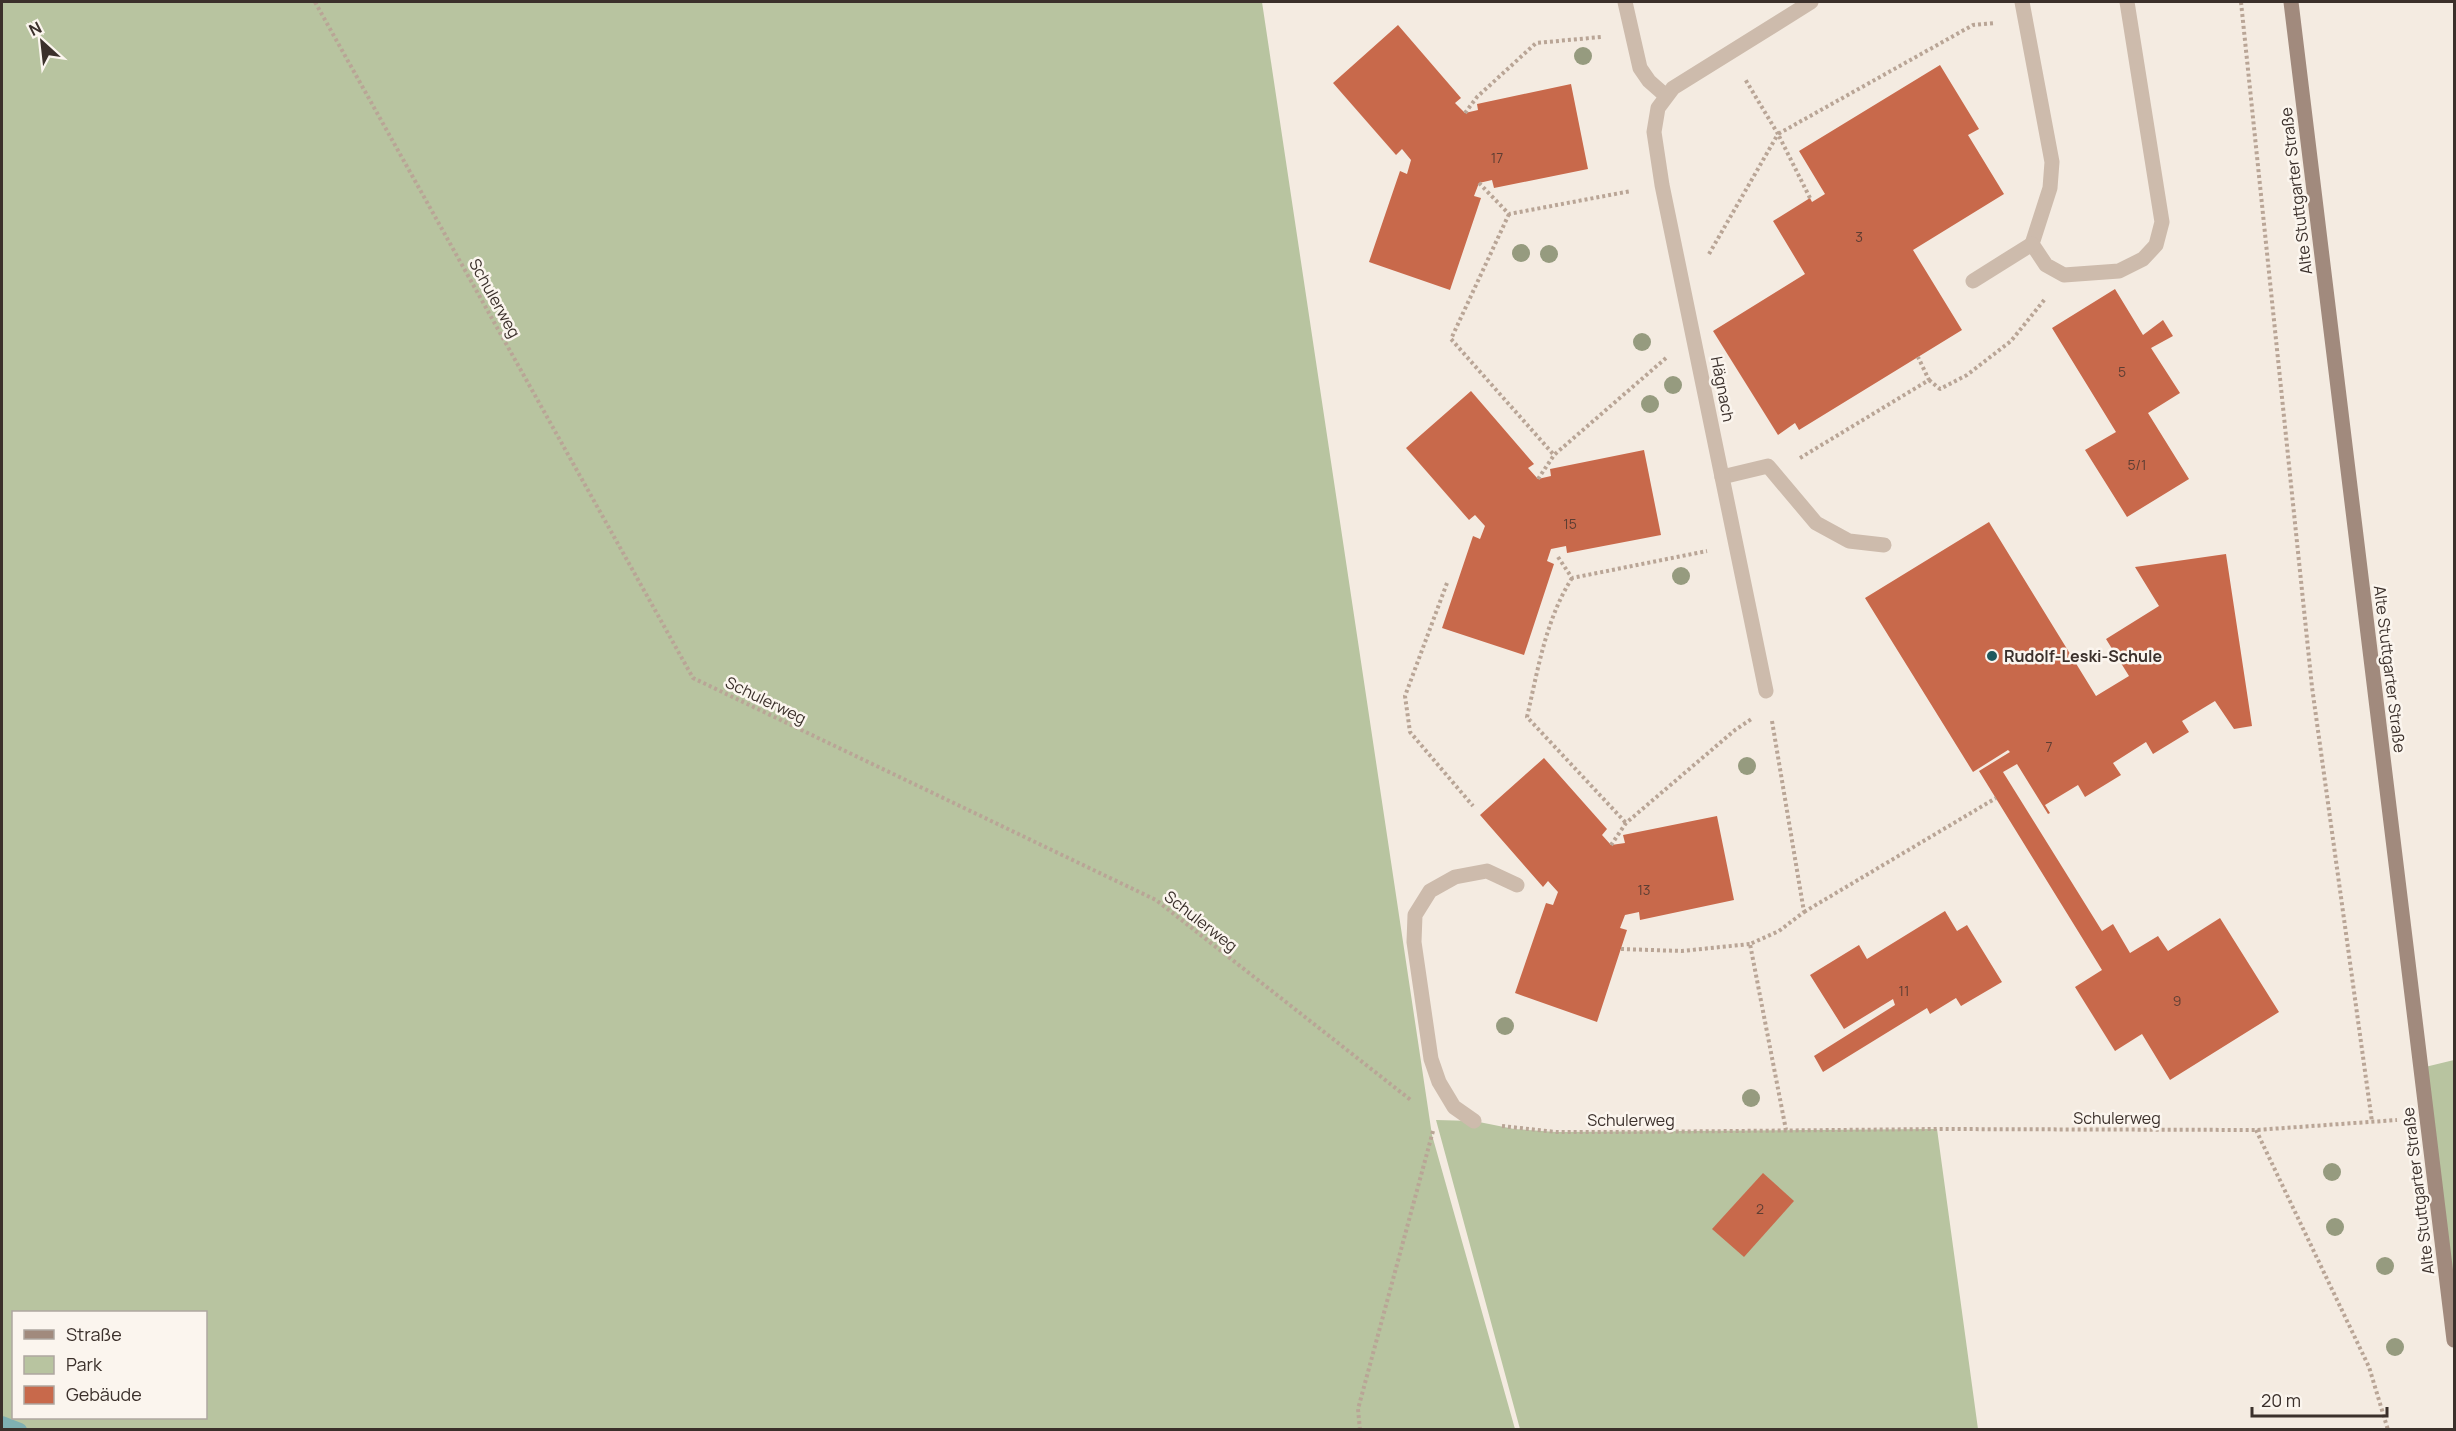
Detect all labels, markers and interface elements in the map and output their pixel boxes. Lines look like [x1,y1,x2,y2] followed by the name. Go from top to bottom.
[12,12,72,72] north arrow
[25,16,45,41] text: N
[2275,106,2317,276] street label: Alte Stuttgarter Straße
[1491,148,1503,167] house number: 17
[1855,227,1863,246] house number: 3
[464,254,526,342] street label: Schulerweg
[1706,354,1740,424] street label: Hägnach
[2118,362,2126,381] house number: 5
[2128,455,2146,474] house number: 5/1
[1563,514,1577,533] house number: 15
[2369,584,2411,754] street label: Alte Stuttgarter Straße
[2004,645,2162,667] place label: Rudolf-Leski-Schule
[1985,649,1999,663] marker: Rudolf-Leski-Schule
[722,671,810,729] street label: Schulerweg
[2045,737,2053,756] house number: 7
[1637,880,1651,899] house number: 13
[1160,885,1242,957] street label: Schulerweg
[1899,981,1909,1000] house number: 11
[2173,991,2181,1010] house number: 9
[2397,1106,2439,1276] street label: Alte Stuttgarter Straße
[2073,1107,2161,1129] street label: Schulerweg
[1587,1109,1675,1131] street label: Schulerweg
[1756,1199,1764,1218] house number: 2
[12,1311,207,1419] legend
[66,1322,122,1346] text: Straße
[66,1352,103,1376] text: Park
[2252,1380,2387,1418] scale bar
[66,1382,142,1406] text: Gebäude
[2261,1388,2301,1412] text: 20 m

